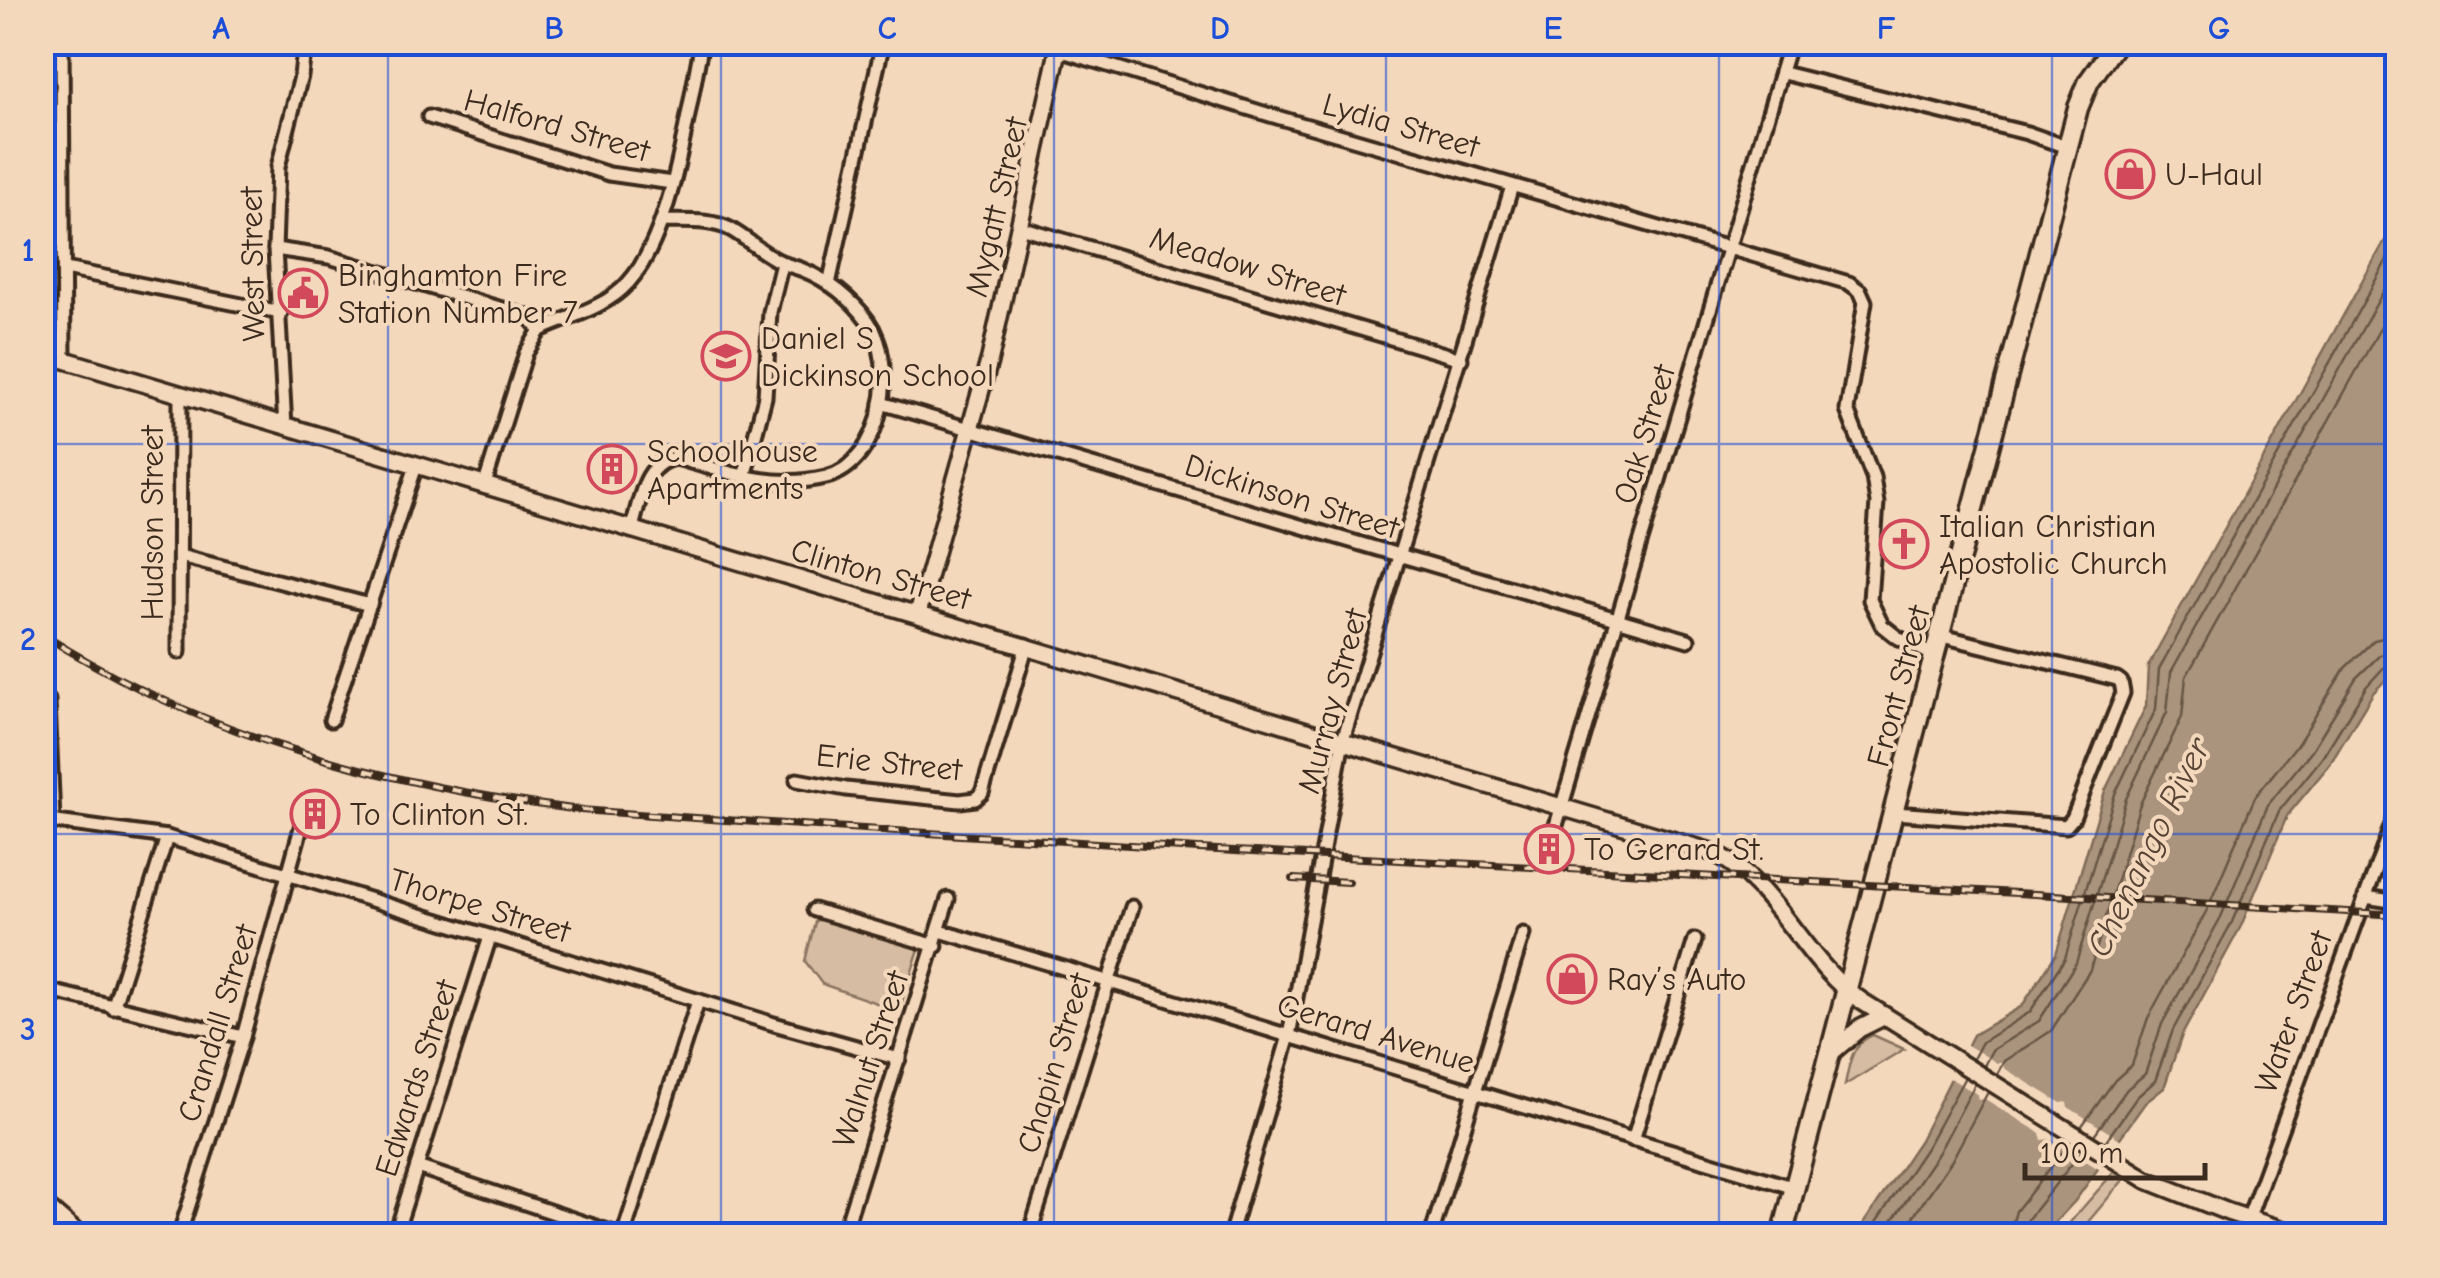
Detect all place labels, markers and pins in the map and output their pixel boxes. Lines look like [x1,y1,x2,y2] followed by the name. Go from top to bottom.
[2104,148,2156,200] shop icon: U-Haul
[2165,156,2263,193] place label: U-Haul
[338,257,578,331] place label: Binghamton Fire Station Number 7
[277,267,329,319] public building icon: Binghamton Fire Station Number 7
[761,320,994,394] place label: Daniel S Dickinson School
[700,330,752,382] school or university icon: Daniel S Dickinson School
[647,433,818,507] place label: Schoolhouse Apartments
[586,443,638,495] building icon: Schoolhouse Apartments
[1939,508,2168,582] place label: Italian Christian Apostolic Church
[1878,518,1930,570] church icon: Italian Christian Apostolic Church
[289,788,341,840] building icon: To Clinton St.
[350,796,528,833] place label: To Clinton St.
[1523,823,1575,875] building icon: To Gerard St.
[1584,831,1764,868] place label: To Gerard St.
[1546,953,1598,1005] shop icon: Ray’s Auto
[1607,961,1747,998] place label: Ray’s Auto

